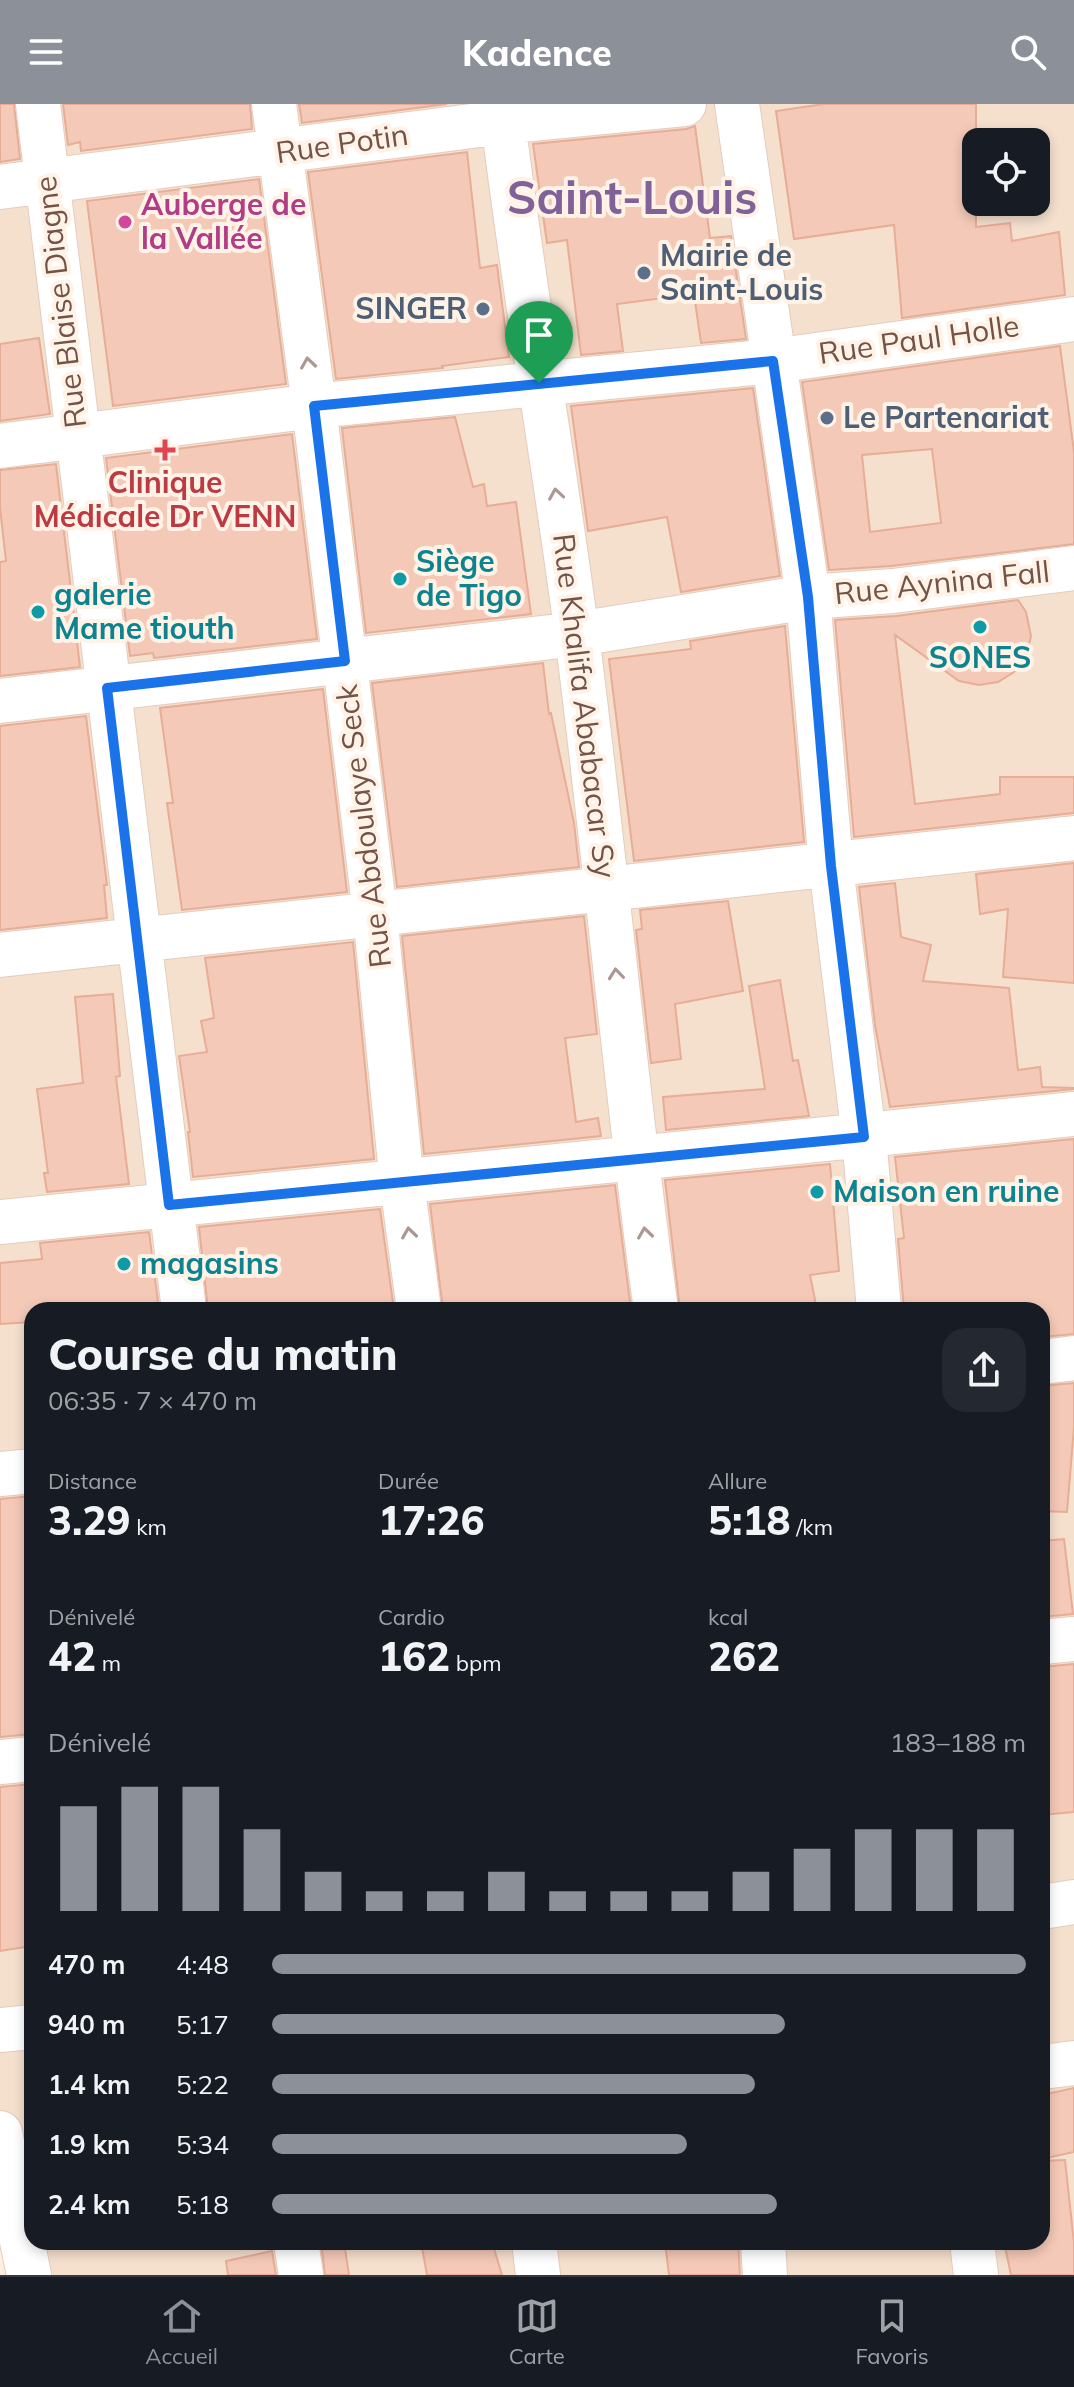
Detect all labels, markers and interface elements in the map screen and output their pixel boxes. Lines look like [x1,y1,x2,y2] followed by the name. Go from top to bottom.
[24,30,68,74] icon: menu
[462,30,612,75] text: Kadence
[1006,30,1050,74] icon: search
[273,115,410,171] street label: Rue Potin
[962,128,1050,216] map controls
[962,128,1050,216] button: locate
[507,168,757,226] district label: Saint-Louis
[26,174,94,430] street label: Rue Blaise Diagne
[141,185,306,257] place label: Auberge de la Vallée
[116,213,134,231] marker: Auberge de la Vallée
[660,236,823,308] place label: Mairie de Saint-Louis
[635,264,653,282] marker: Mairie de Saint-Louis
[355,289,467,327] place label: SINGER
[474,300,492,318] marker: SINGER
[505,301,573,383] pin
[816,306,1022,372] street label: Rue Paul Holle
[517,313,561,357] icon: arrive
[300,356,317,369] one-way arrow
[843,398,1049,436] place label: Le Partenariat
[818,409,836,427] marker: Le Partenariat
[154,439,176,461] marker: Clinique Médicale Dr VENN
[34,463,296,535] place label: Clinique Médicale Dr VENN
[548,487,565,501] one-way arrow
[545,531,625,880] street label: Rue Khalifa Ababacar Sy
[416,542,522,614] place label: Siège de Tigo
[832,552,1051,612] street label: Rue Aynina Fall
[391,570,409,588] marker: Siège de Tigo
[54,575,235,647] place label: galerie Mame tiouth
[29,603,47,621] marker: galerie Mame tiouth
[971,618,989,636] marker: SONES
[929,638,1031,676] place label: SONES
[327,682,399,970] street label: Rue Abdoulaye Seck
[608,967,625,980] one-way arrow
[833,1172,1059,1210] place label: Maison en ruine
[808,1183,826,1201] marker: Maison en ruine
[400,1226,417,1239] one-way arrow
[637,1226,654,1240] one-way arrow
[140,1244,279,1282] place label: magasins
[115,1255,133,1273] marker: magasins
[48,1326,398,1381] text: Course du matin
[942,1328,1026,1412] button: share
[48,1384,257,1417] text: 06:35 · 7 × 470 m
[48,1467,137,1495] text: Distance
[378,1467,439,1495] text: Durée
[708,1467,767,1495] text: Allure
[48,1495,130,1545] text: 3.29
[378,1495,484,1545] text: 17:26
[708,1495,790,1545] text: 5:18
[130,1513,167,1541] text: km
[790,1513,833,1541] text: /km
[48,1603,135,1631] text: Dénivelé
[378,1603,445,1631] text: Cardio
[708,1603,748,1631] text: kcal
[48,1631,96,1681] text: 42
[378,1631,450,1681] text: 162
[708,1631,780,1681] text: 262
[96,1649,121,1677] text: m
[450,1649,501,1677] text: bpm
[48,1726,151,1759] text: Dénivelé
[890,1726,1026,1759] text: 183–188 m
[48,1948,125,1981] text: 470 m
[176,1948,229,1981] text: 4:48
[48,2008,125,2041] text: 940 m
[176,2008,229,2041] text: 5:17
[48,2068,131,2101] text: 1.4 km
[176,2068,229,2101] text: 5:22
[48,2128,131,2161] text: 1.9 km
[176,2128,229,2161] text: 5:34
[48,2188,131,2221] text: 2.4 km
[176,2188,229,2221] text: 5:18
[145,2294,218,2370] tab: Accueil
[509,2294,565,2370] tab: Carte
[855,2294,929,2370] tab: Favoris

